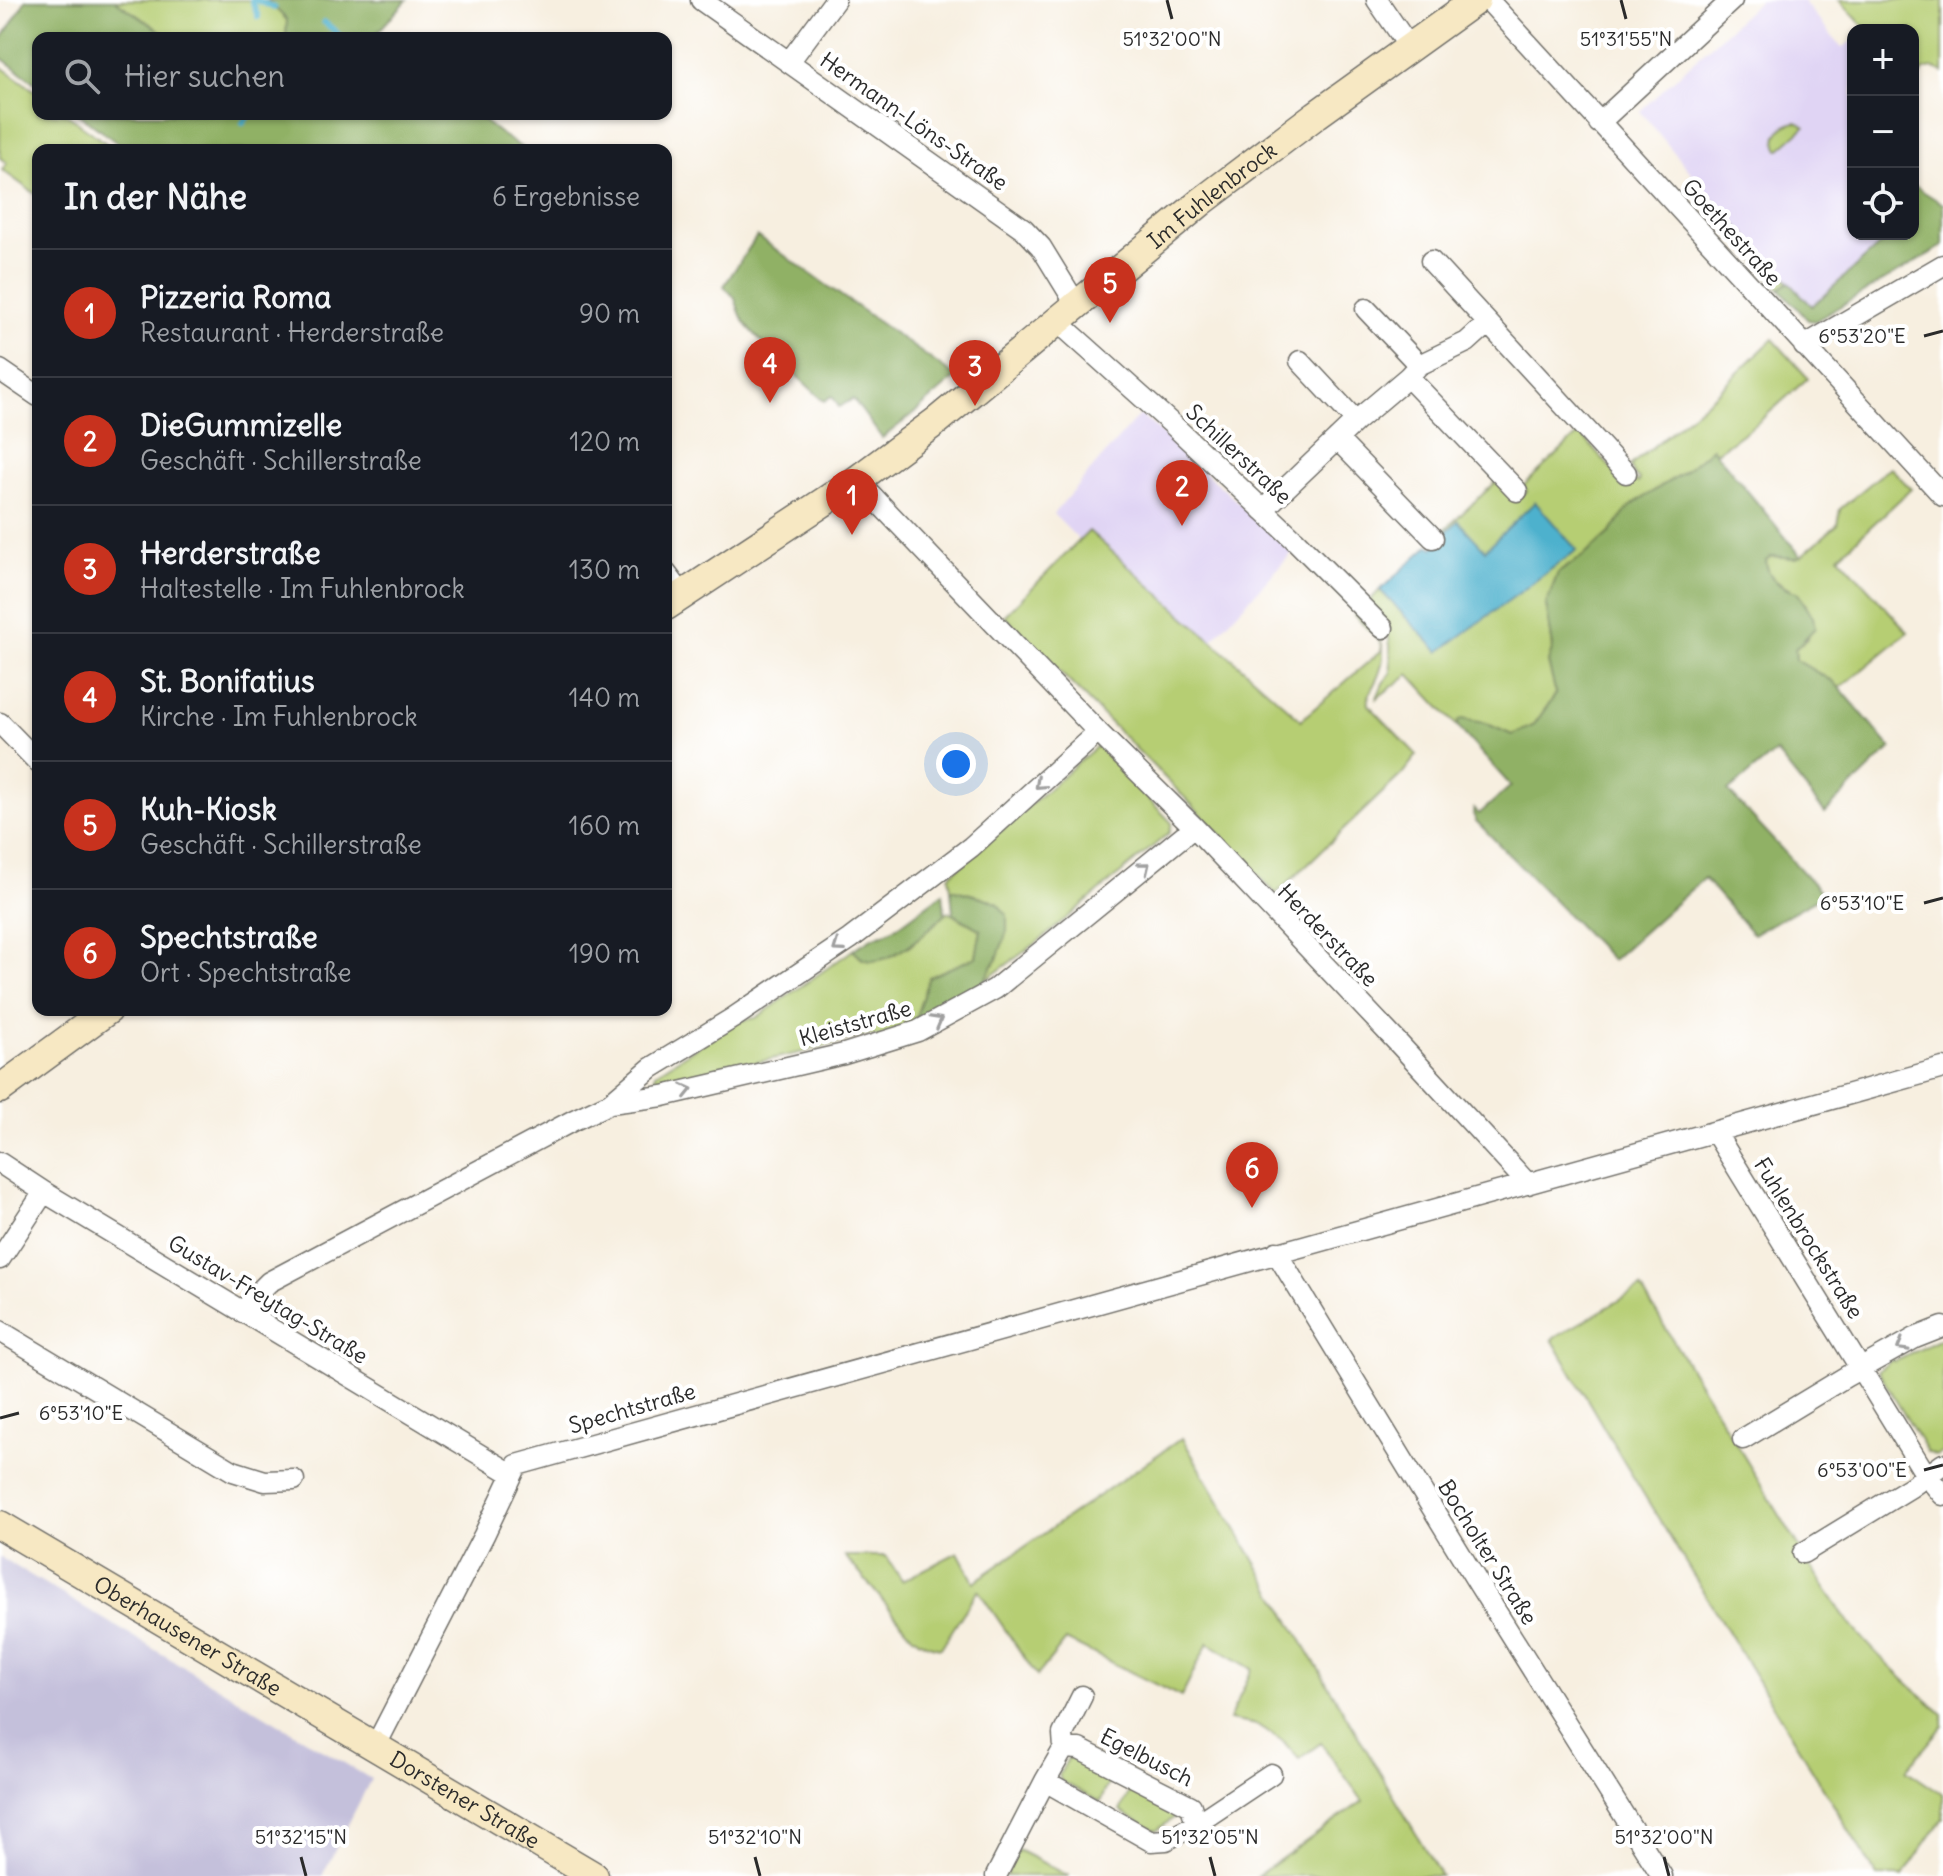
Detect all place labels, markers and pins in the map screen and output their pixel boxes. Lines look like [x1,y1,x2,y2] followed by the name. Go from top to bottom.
[1084,257,1136,323] pin: 5
[744,337,796,403] pin: 4
[949,340,1001,406] pin: 3
[1156,460,1208,526] pin: 2
[826,469,878,535] pin: 1
[1226,1142,1278,1208] pin: 6

